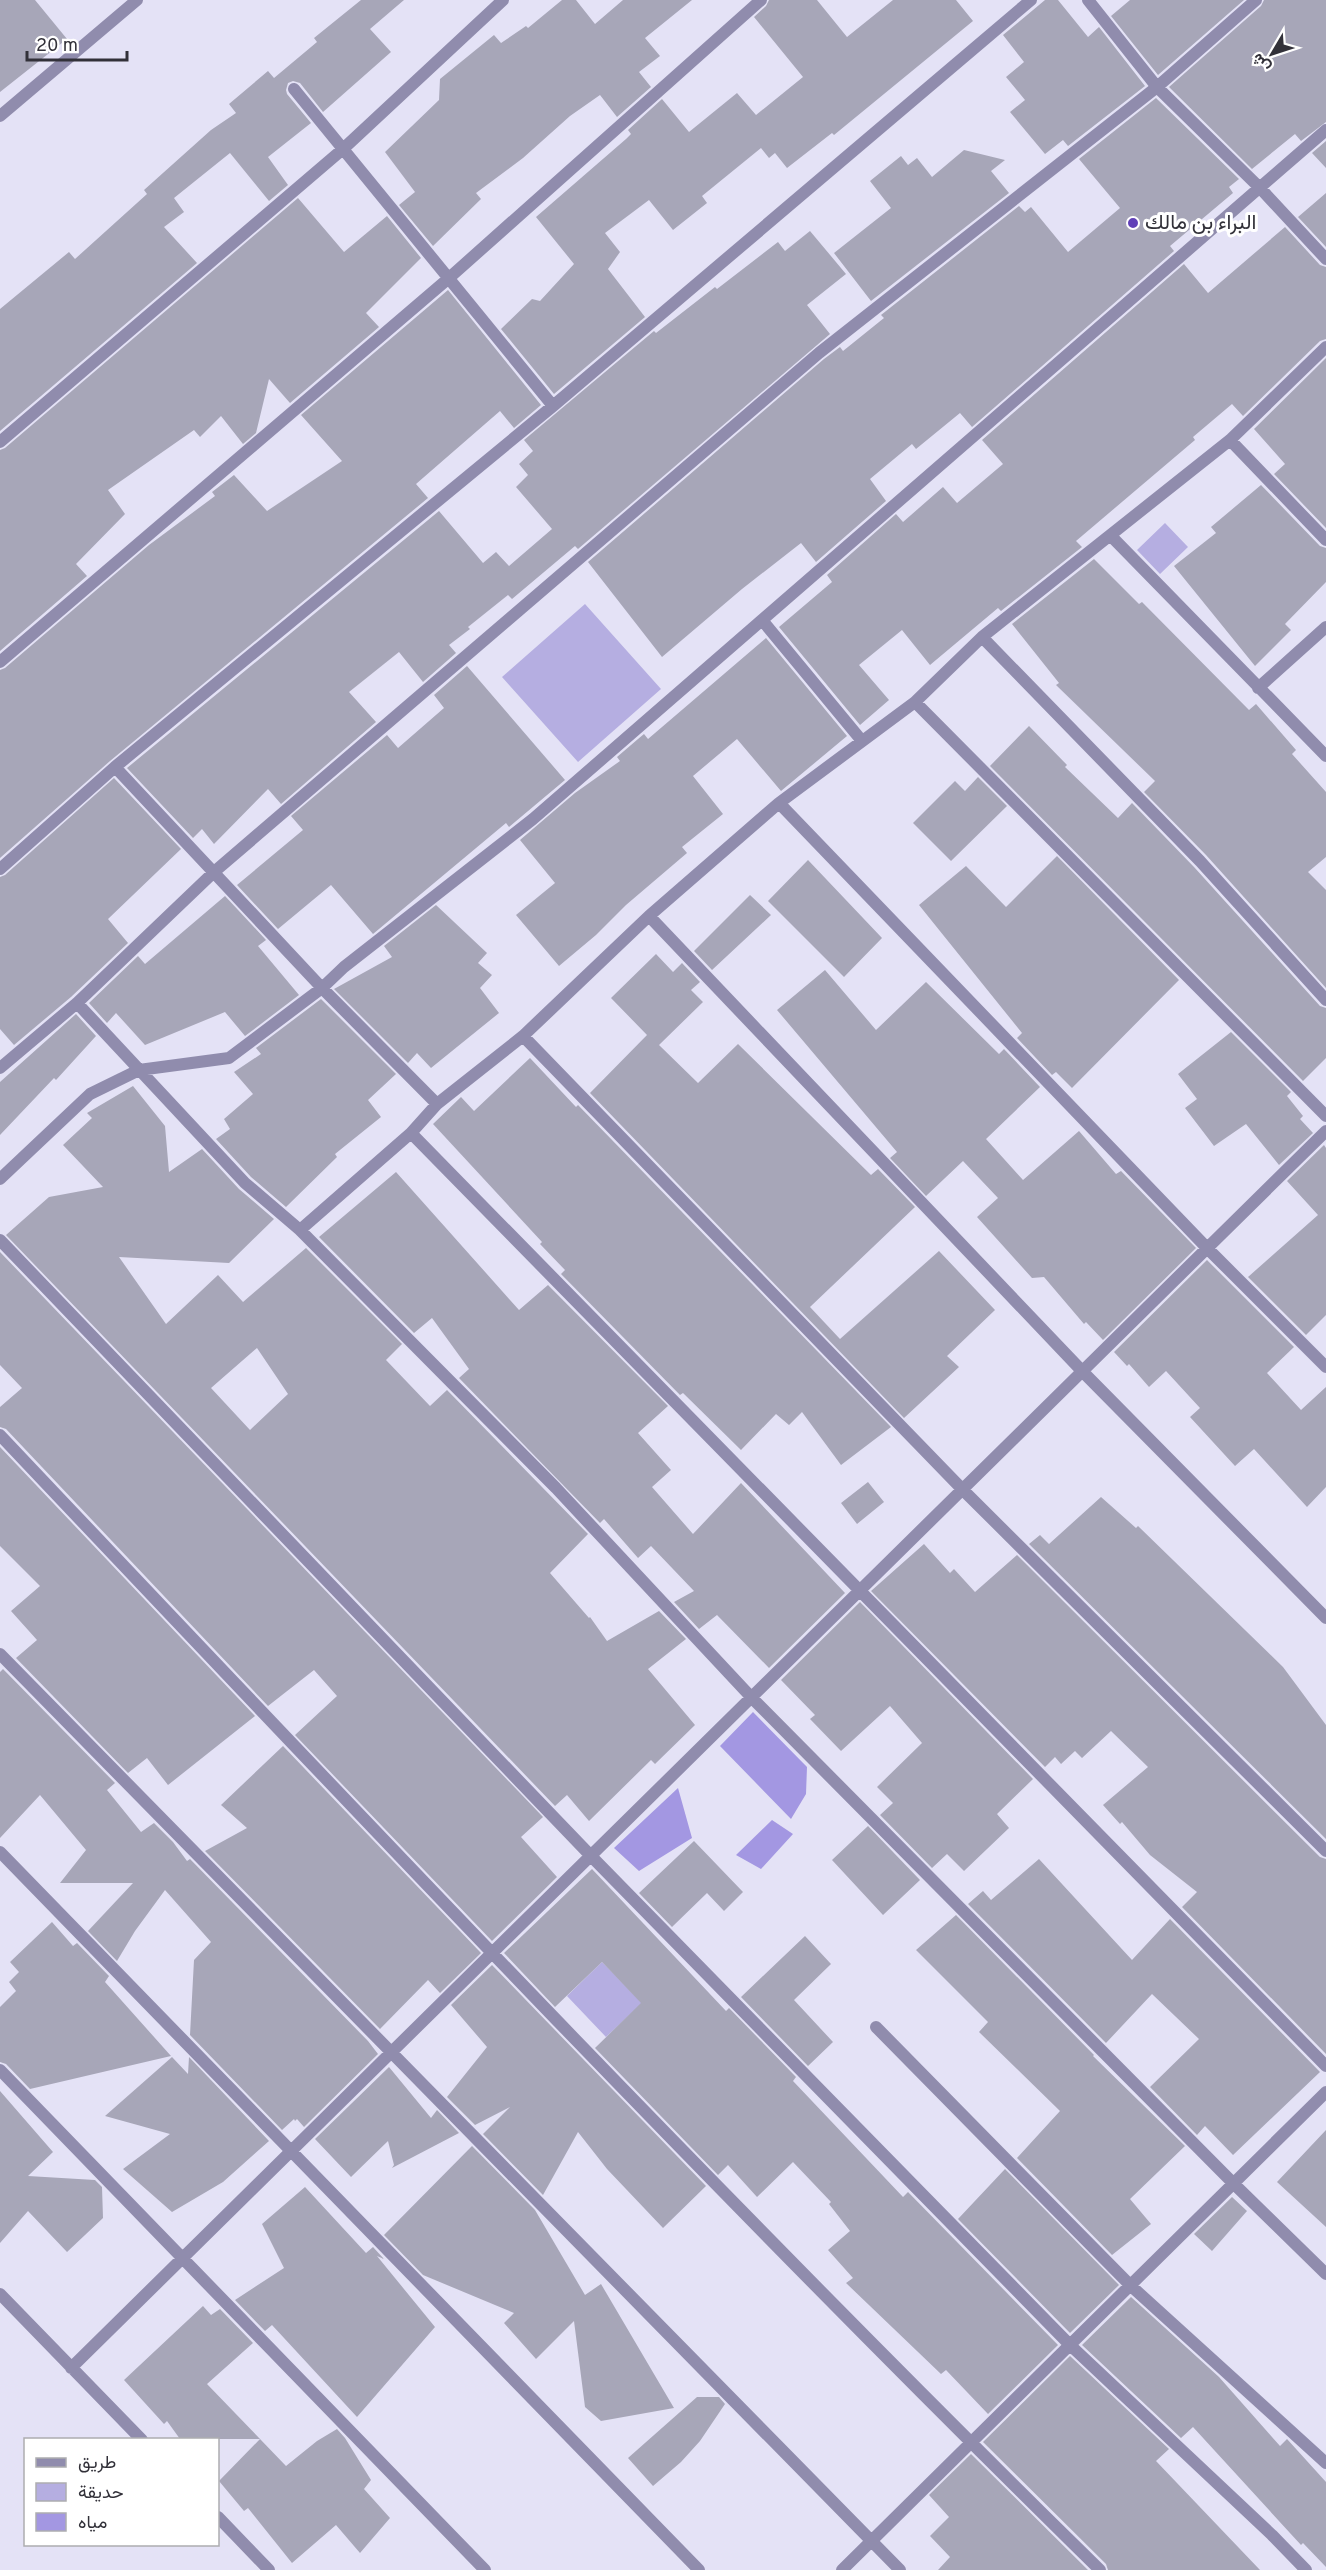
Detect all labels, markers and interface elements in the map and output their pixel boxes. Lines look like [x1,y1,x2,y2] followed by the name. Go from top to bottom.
[27,24,128,62] scale bar
[1242,24,1302,84] north arrow
[36,35,78,58] text: 20 m
[1248,48,1276,76] text: ش
[1145,210,1256,237] place label: البراء بن مالك
[1126,216,1140,230] marker: البراء بن مالك
[24,2438,219,2546] legend
[78,2452,116,2475] text: طريق
[78,2482,124,2505] text: حديقة
[78,2512,107,2535] text: مياه

